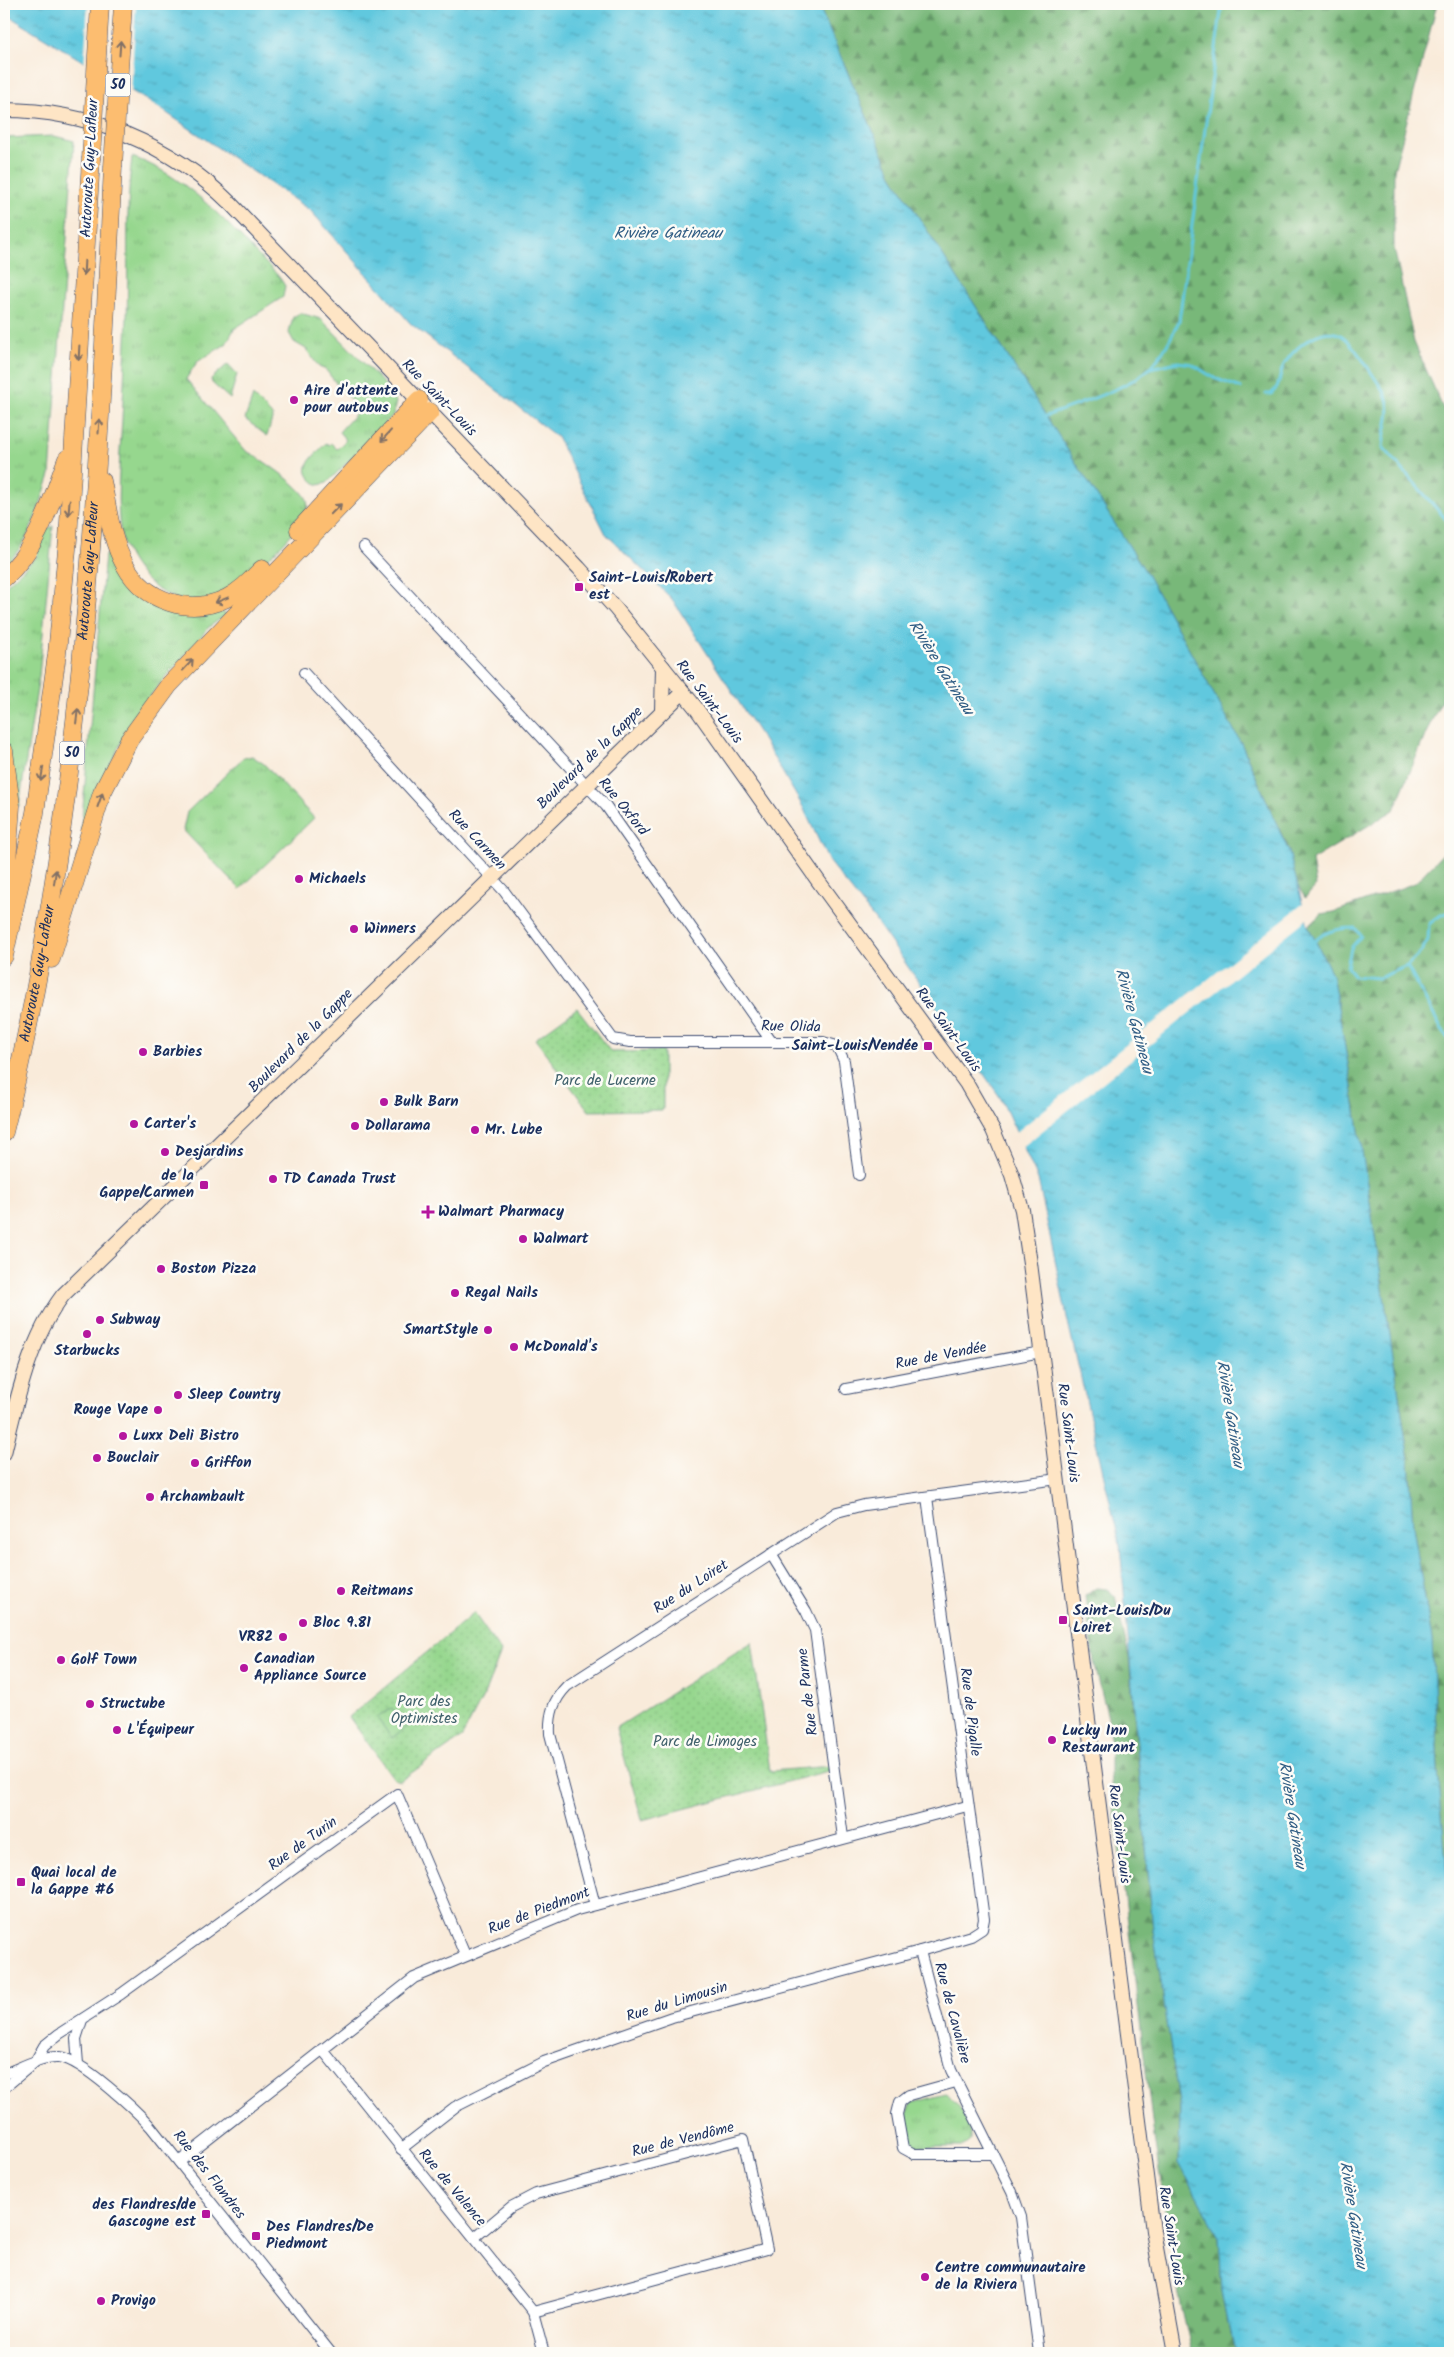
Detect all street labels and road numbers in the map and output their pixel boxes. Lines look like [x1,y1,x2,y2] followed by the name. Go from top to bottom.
[106,74,130,96] road number: 50
[74,97,106,238] street label: Autoroute Guy-Lafleur
[396,354,483,443] street label: Rue Saint-Louis
[71,500,106,642] street label: Autoroute Guy-Lafleur
[669,655,749,750] street label: Rue Saint-Louis
[531,701,649,815] street label: Boulevard de la Gappe
[60,741,84,764] road number: 50
[592,773,654,842] street label: Rue Oxford
[442,804,512,876] street label: Rue Carmen
[13,902,62,1044] street label: Autoroute Guy-Lafleur
[909,982,988,1078] street label: Rue Saint-Louis
[243,983,359,1099] street label: Boulevard de la Gappe
[761,1014,821,1040] street label: Rue Olida
[893,1335,989,1377] street label: Rue de Vendée
[1050,1382,1086,1485] street label: Rue Saint-Louis
[649,1554,734,1620] street label: Rue du Loiret
[791,1647,825,1737] street label: Rue de Parme
[953,1666,987,1758] street label: Rue de Pigalle
[1101,1783,1137,1886] street label: Rue Saint-Louis
[263,1811,343,1877] street label: Rue de Turin
[485,1880,594,1941] street label: Rue de Piedmont
[927,1960,977,2067] street label: Rue de Cavalière
[623,1975,731,2029] street label: Rue du Limousin
[629,2116,737,2164] street label: Rue de Vendôme
[166,2125,252,2225] street label: Rue des Flandres
[412,2144,492,2233] street label: Rue de Valence
[1151,2185,1191,2288] street label: Rue Saint-Louis

